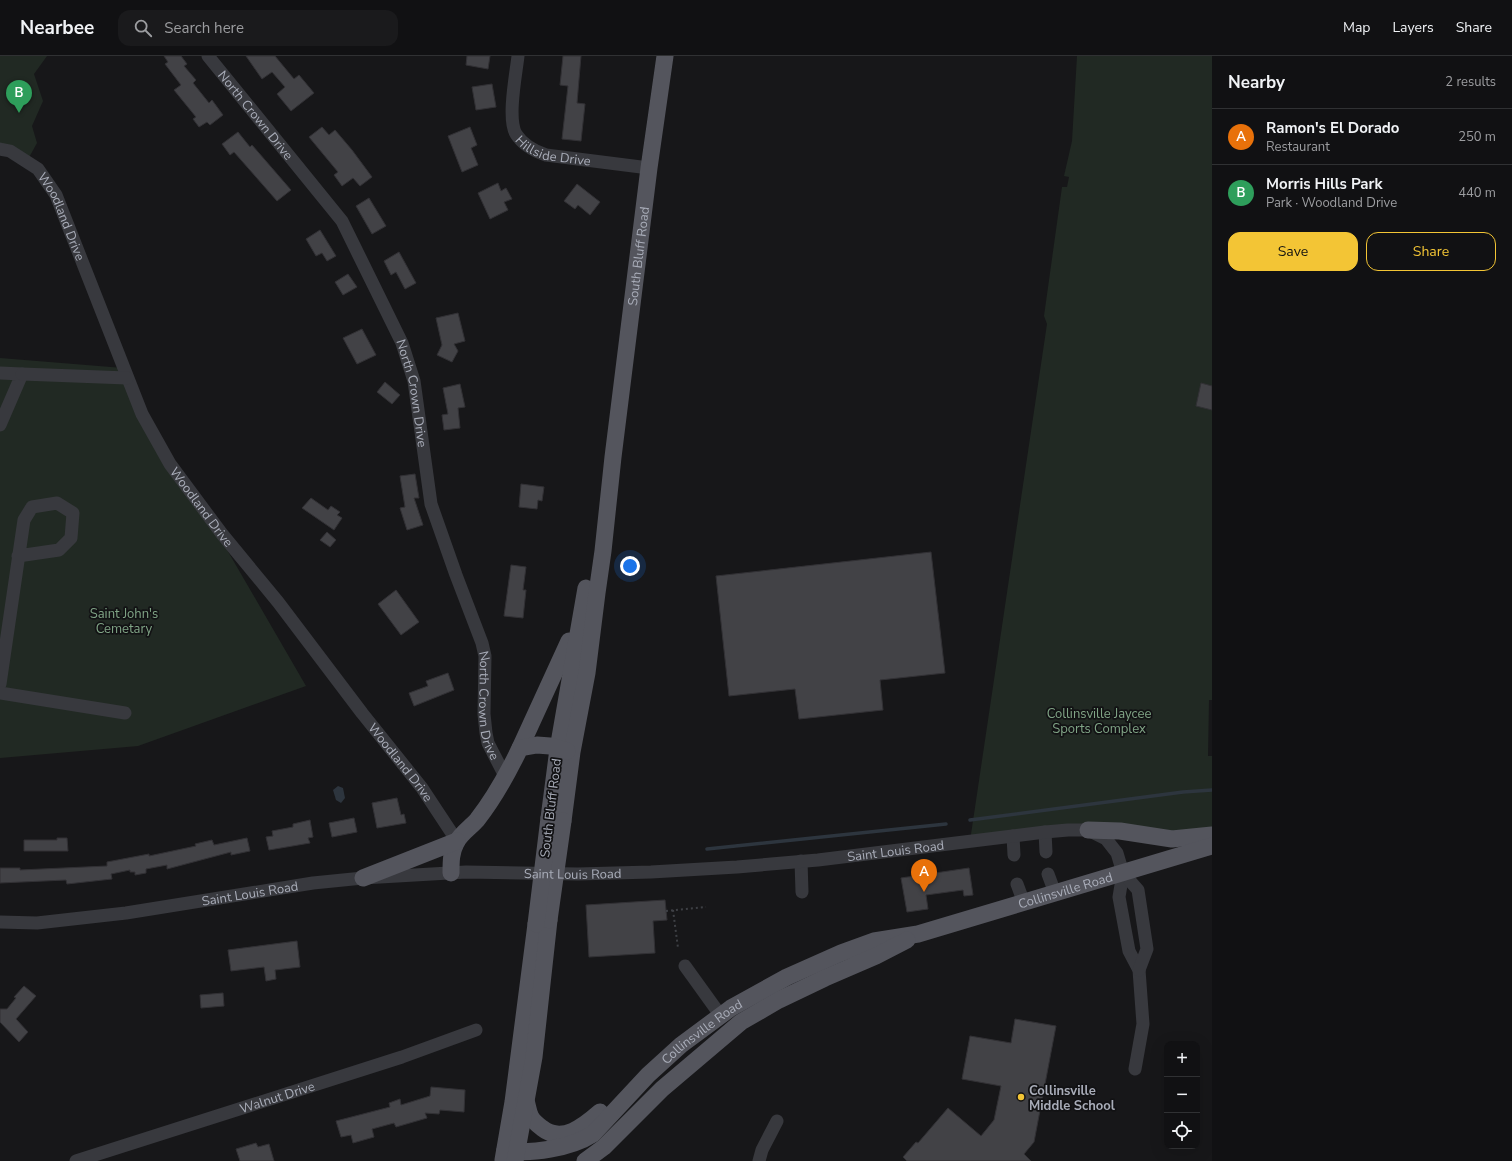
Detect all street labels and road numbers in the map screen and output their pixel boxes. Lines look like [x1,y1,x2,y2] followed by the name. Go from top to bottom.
[213,67,297,164] street label: North Crown Drive
[511,132,592,171] street label: Hillside Drive
[33,169,89,264] street label: Woodland Drive
[624,206,654,307] street label: South Bluff Road
[391,337,431,449] street label: North Crown Drive
[165,464,237,551] street label: Woodland Drive
[473,649,503,763] street label: North Crown Drive
[364,720,437,806] street label: Woodland Drive
[536,758,566,859] street label: South Bluff Road
[846,837,945,866] street label: Saint Louis Road
[524,865,622,884] street label: Saint Louis Road
[1016,868,1115,914] street label: Collinsville Road
[200,877,300,911] street label: Saint Louis Road
[658,996,746,1069] street label: Collinsville Road
[238,1077,317,1118] street label: Walnut Drive

